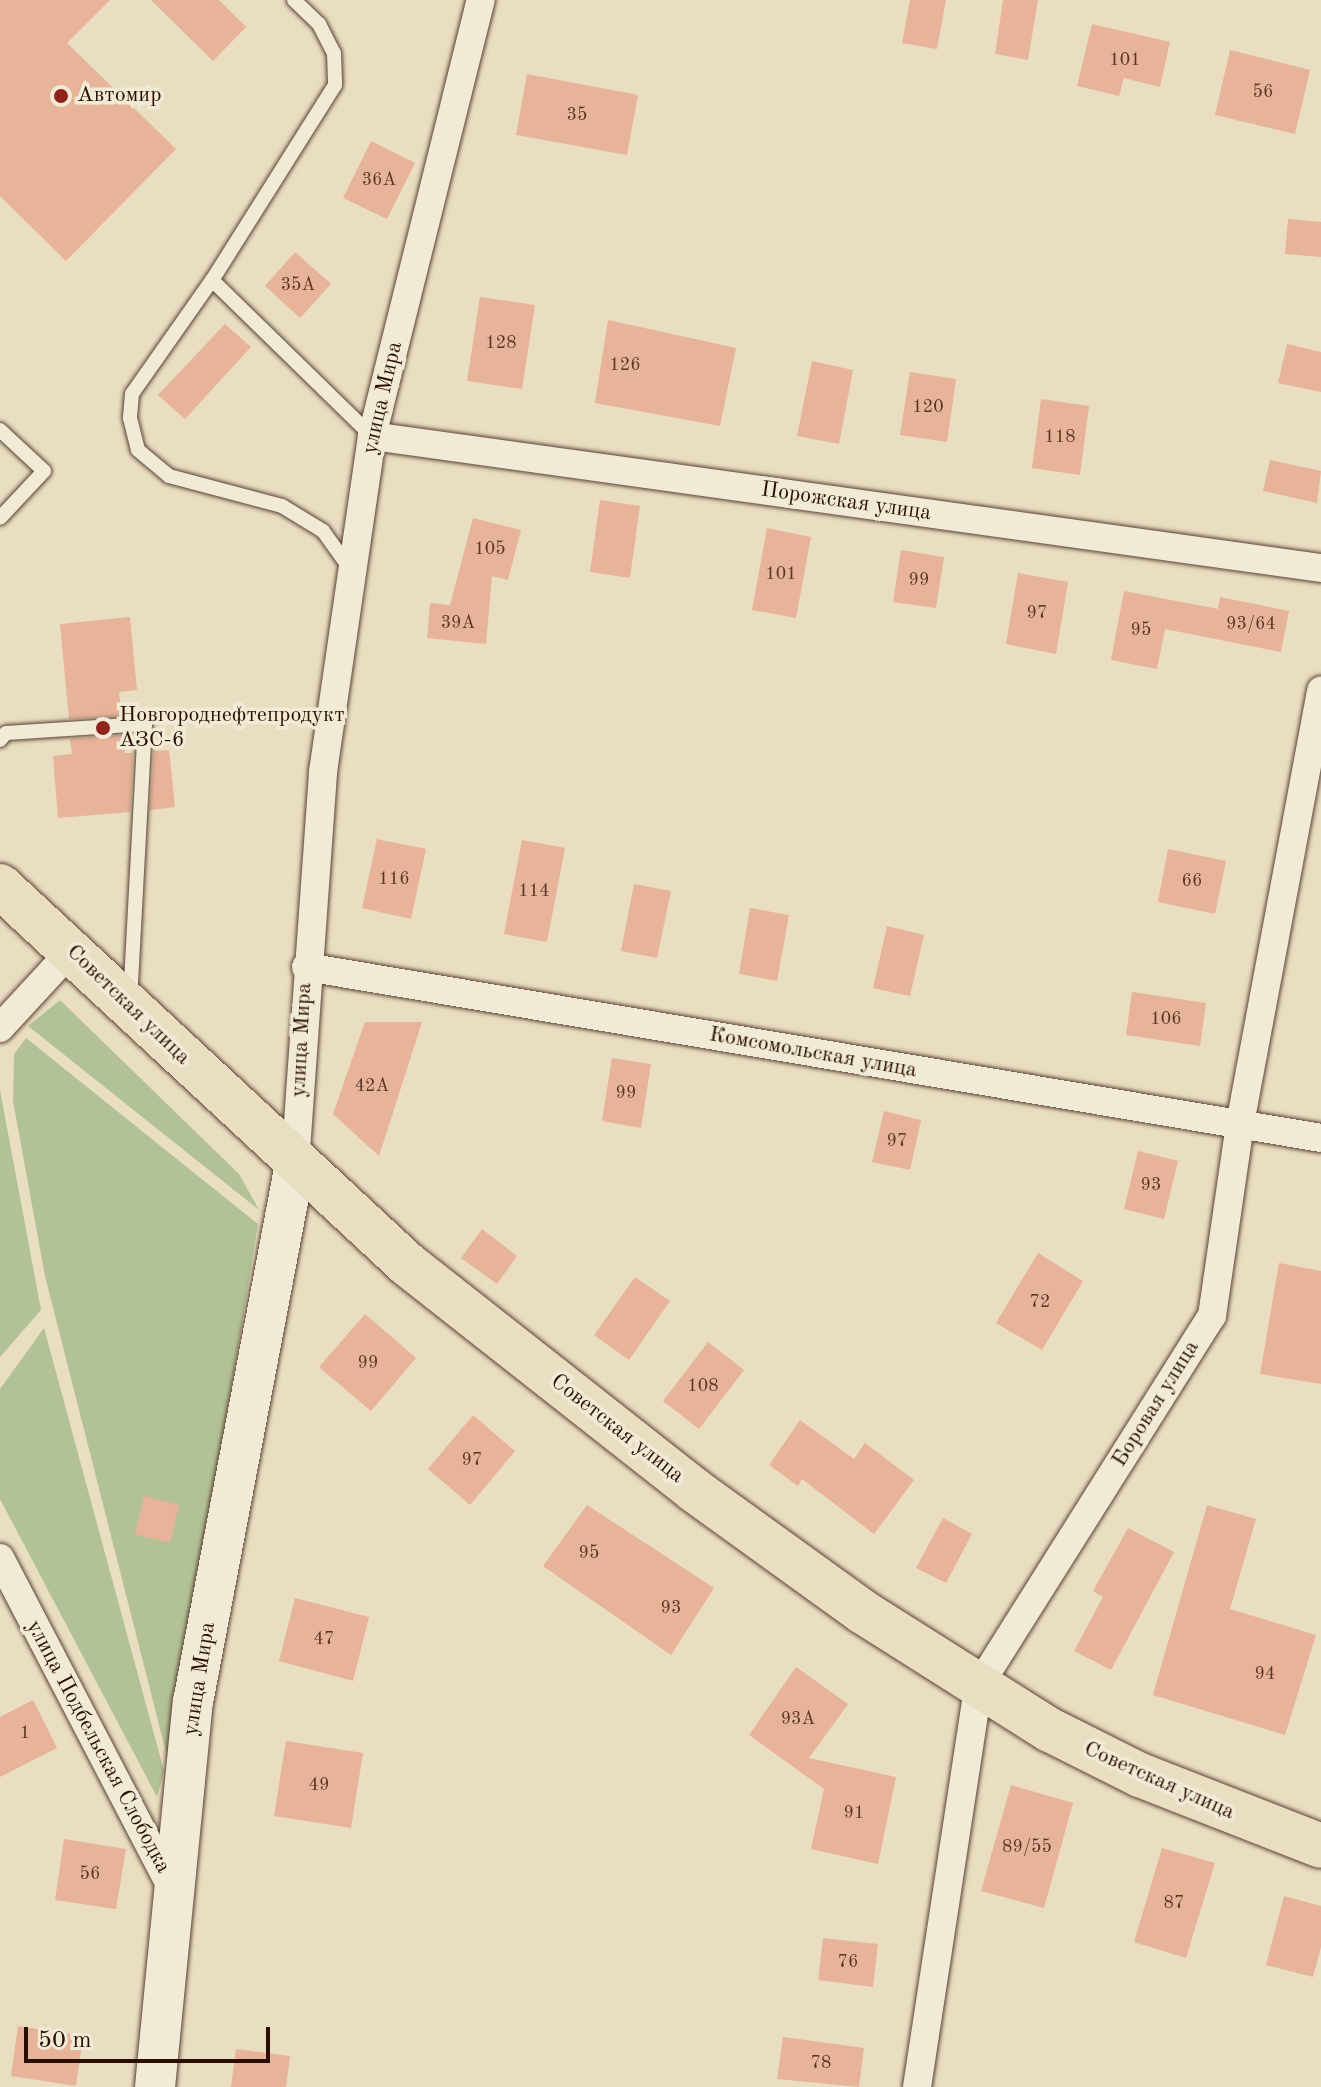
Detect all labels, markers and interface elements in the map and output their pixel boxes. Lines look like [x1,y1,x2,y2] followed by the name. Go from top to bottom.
[1109,49,1141,71] house number: 101
[1253,81,1273,103] house number: 56
[77,83,162,109] place label: Автомир
[52,87,70,105] marker: Автомир
[567,104,587,126] house number: 35
[362,169,396,191] house number: 36А
[281,274,315,296] house number: 35А
[485,332,517,354] house number: 128
[357,339,409,457] street label: улица Мира
[609,354,641,376] house number: 126
[912,396,944,418] house number: 120
[1044,426,1076,448] house number: 118
[759,477,933,527] street label: Порожская улица
[474,538,506,560] house number: 105
[765,563,797,585] house number: 101
[909,569,929,591] house number: 99
[1027,602,1047,624] house number: 97
[441,612,475,634] house number: 39А
[1226,613,1276,635] house number: 93/64
[1131,619,1151,641] house number: 95
[119,702,345,754] place label: Новгороднефтепродукт АЗС-6
[94,719,112,737] marker: Новгороднефтепродукт АЗС-6
[378,868,410,890] house number: 116
[1182,870,1202,892] house number: 66
[518,880,550,902] house number: 114
[61,939,195,1071] street label: Советская улица
[286,982,318,1098] street label: улица Мира
[1150,1008,1182,1030] house number: 106
[707,1022,919,1084] street label: Комсомольская улица
[355,1075,389,1097] house number: 42А
[616,1082,636,1104] house number: 99
[887,1130,907,1152] house number: 97
[1141,1174,1161,1196] house number: 93
[1030,1291,1050,1313] house number: 72
[1107,1336,1205,1472] street label: Боровая улица
[358,1352,378,1374] house number: 99
[545,1369,689,1489] street label: Советская улица
[687,1375,719,1397] house number: 108
[462,1449,482,1471] house number: 97
[579,1542,599,1564] house number: 95
[661,1597,681,1619] house number: 93
[20,1616,176,1878] street label: улица Подбельская Слободка
[178,1620,222,1738] street label: улица Мира
[314,1628,334,1650] house number: 47
[1255,1663,1275,1685] house number: 94
[781,1708,815,1730] house number: 93А
[20,1722,30,1744] house number: 1
[1080,1736,1238,1826] street label: Советская улица
[309,1774,329,1796] house number: 49
[844,1802,864,1824] house number: 91
[1002,1836,1052,1858] house number: 89/55
[80,1863,100,1885] house number: 56
[1164,1892,1184,1914] house number: 87
[838,1951,858,1973] house number: 76
[28,2011,274,2061] scale bar
[38,2029,92,2053] text: 50 m
[811,2052,831,2074] house number: 78

